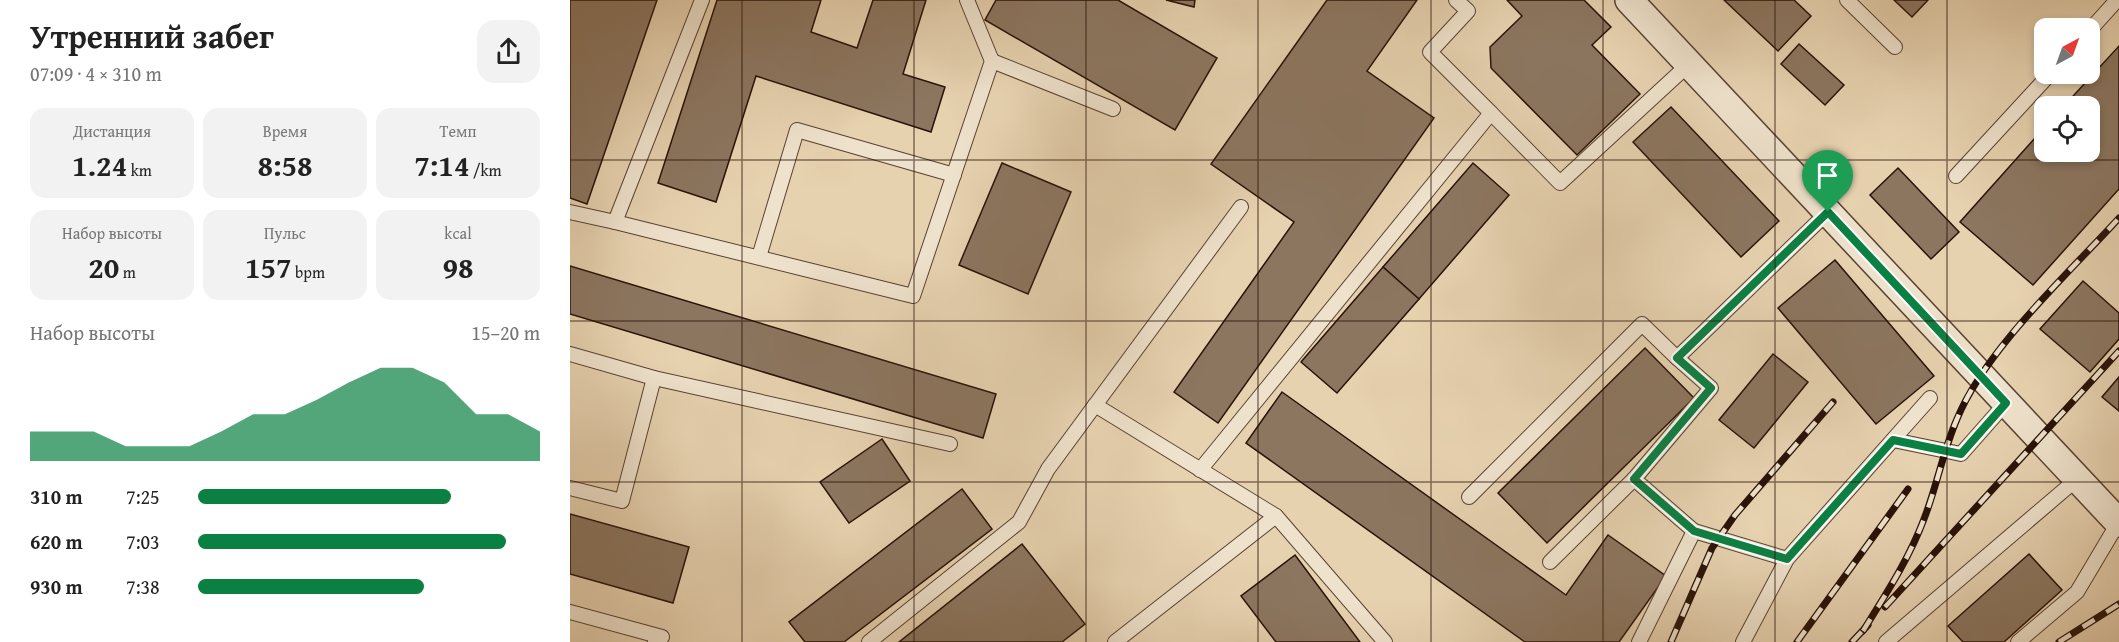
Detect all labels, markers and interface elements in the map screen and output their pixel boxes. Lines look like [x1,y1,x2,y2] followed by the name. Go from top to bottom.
[30,12,274,60] text: Утренний забег
[2034,18,2100,84] north arrow
[2034,18,2100,162] map controls
[477,20,540,83] button: share
[30,59,162,88] text: 07:09 · 4 × 310 m
[2034,96,2100,162] button: locate
[73,119,151,143] text: Дистанция
[263,119,307,143] text: Время
[440,119,476,143] text: Темп
[72,143,127,187] text: 1.24
[257,143,313,187] text: 8:58
[414,143,469,187] text: 7:14
[1802,150,1853,212] pin
[127,158,152,182] text: km
[469,158,502,182] text: /km
[1811,159,1844,192] icon: arrive
[62,221,162,245] text: Набор высоты
[264,221,306,245] text: Пульс
[444,221,472,245] text: kcal
[88,245,119,289] text: 20
[245,245,292,289] text: 157
[442,245,474,289] text: 98
[119,260,136,284] text: m
[292,260,325,284] text: bpm
[30,318,155,347] text: Набор высоты
[471,318,540,347] text: 15–20 m
[30,482,83,511] text: 310 m
[126,482,160,511] text: 7:25
[30,527,83,556] text: 620 m
[126,527,160,556] text: 7:03
[30,572,83,601] text: 930 m
[126,572,160,601] text: 7:38

